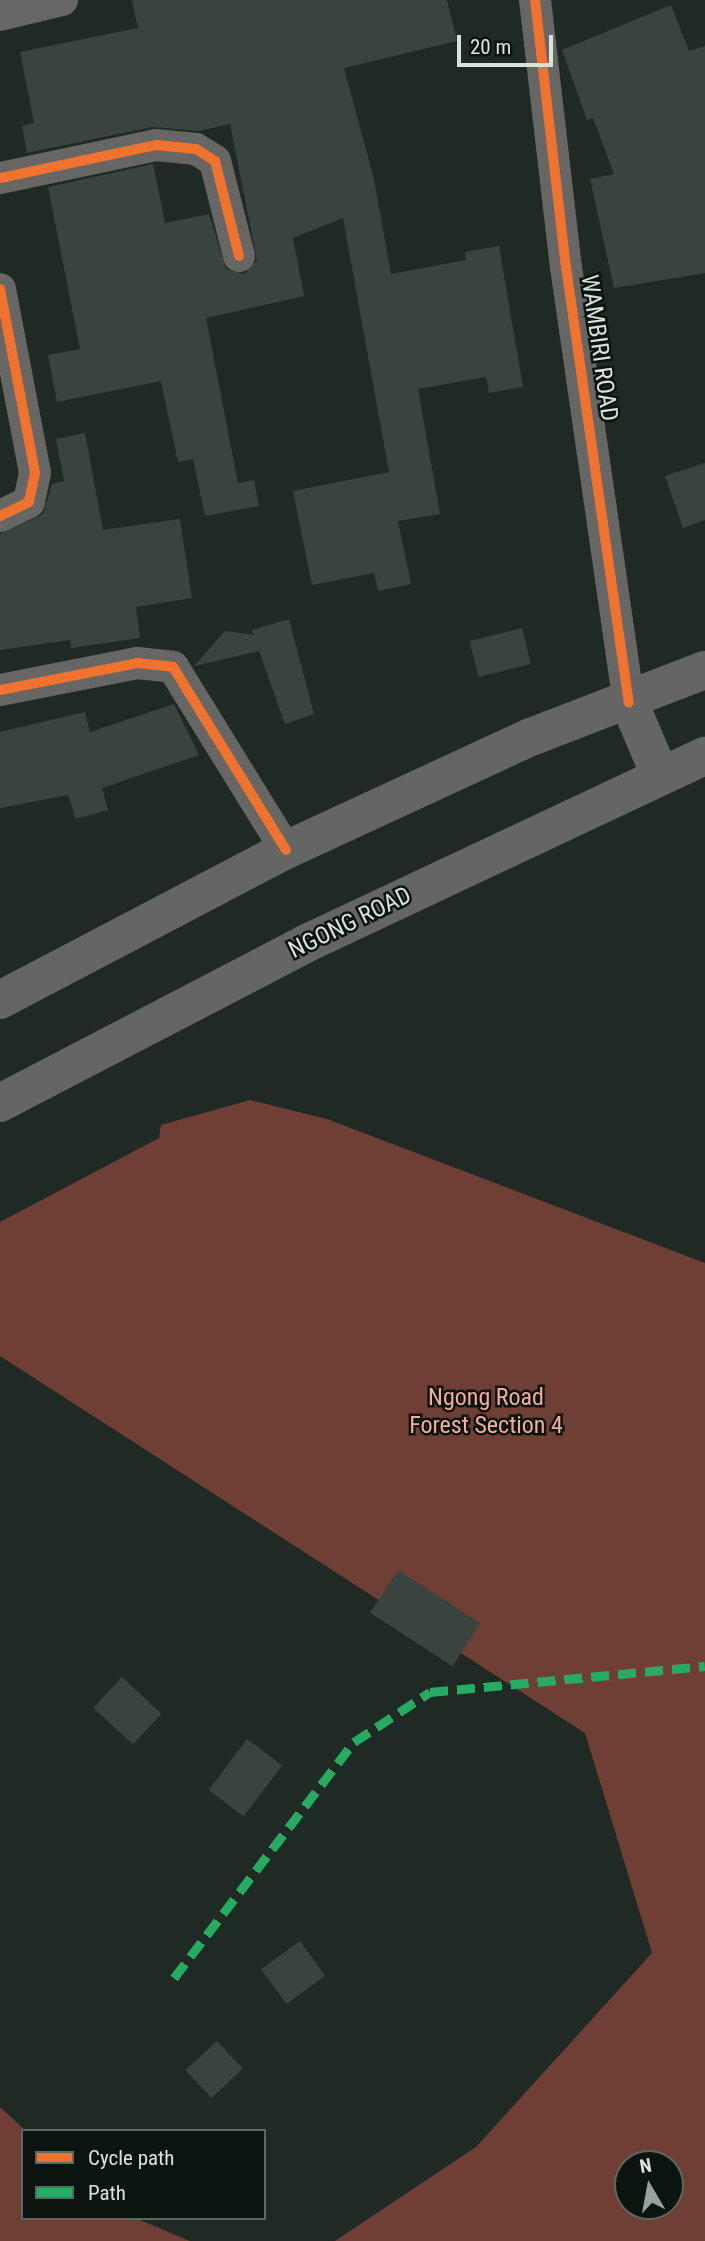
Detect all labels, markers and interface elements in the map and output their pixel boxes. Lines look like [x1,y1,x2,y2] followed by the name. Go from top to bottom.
[460,21,556,65] scale bar
[470,35,511,59] text: 20 m
[574,273,624,423] street label: WAMBIRI ROAD
[284,881,416,965] street label: NGONG ROAD
[409,1384,563,1440] park label: Ngong Road Forest Section 4
[21,2129,266,2220] legend
[88,2146,174,2170] text: Cycle path
[614,2150,684,2220] north arrow
[638,2153,653,2178] text: N
[88,2181,126,2205] text: Path

